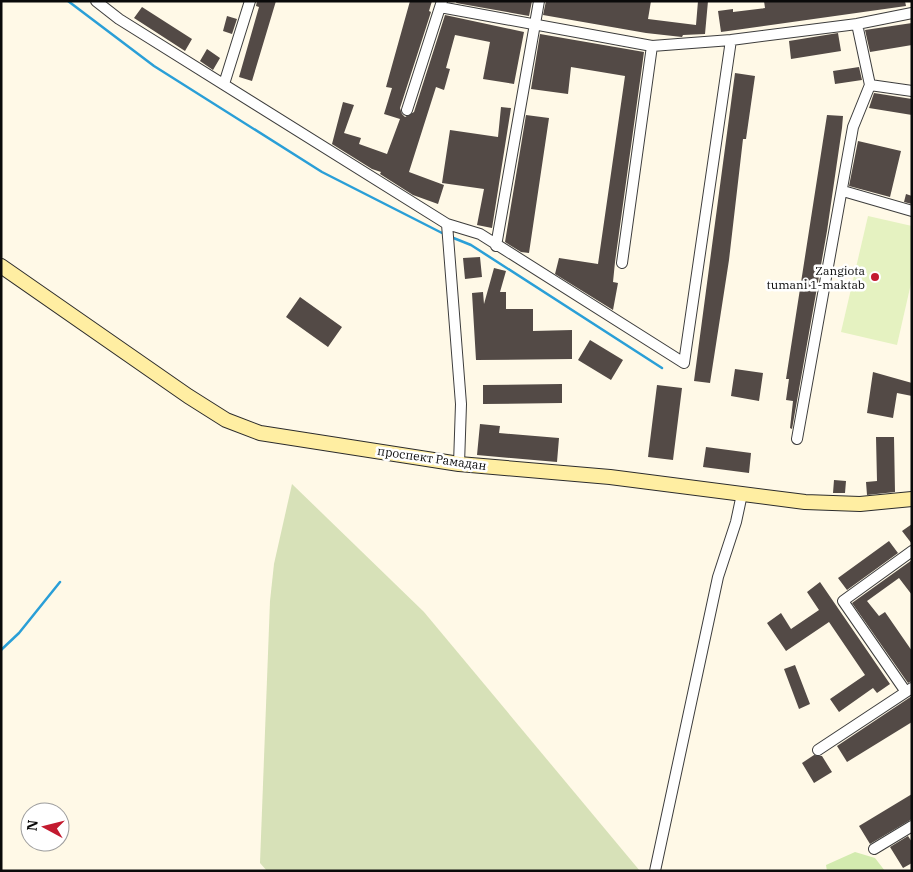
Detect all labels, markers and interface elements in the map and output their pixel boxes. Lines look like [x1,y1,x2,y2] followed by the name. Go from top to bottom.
[766,263,865,292] place label: Zangiota tumani 1-maktab
[869,271,881,283] marker: Zangiota tumani 1-maktab
[376,443,488,473] street label: проспект Рамадан
[20,802,70,852] north arrow
[22,819,42,832] text: N

